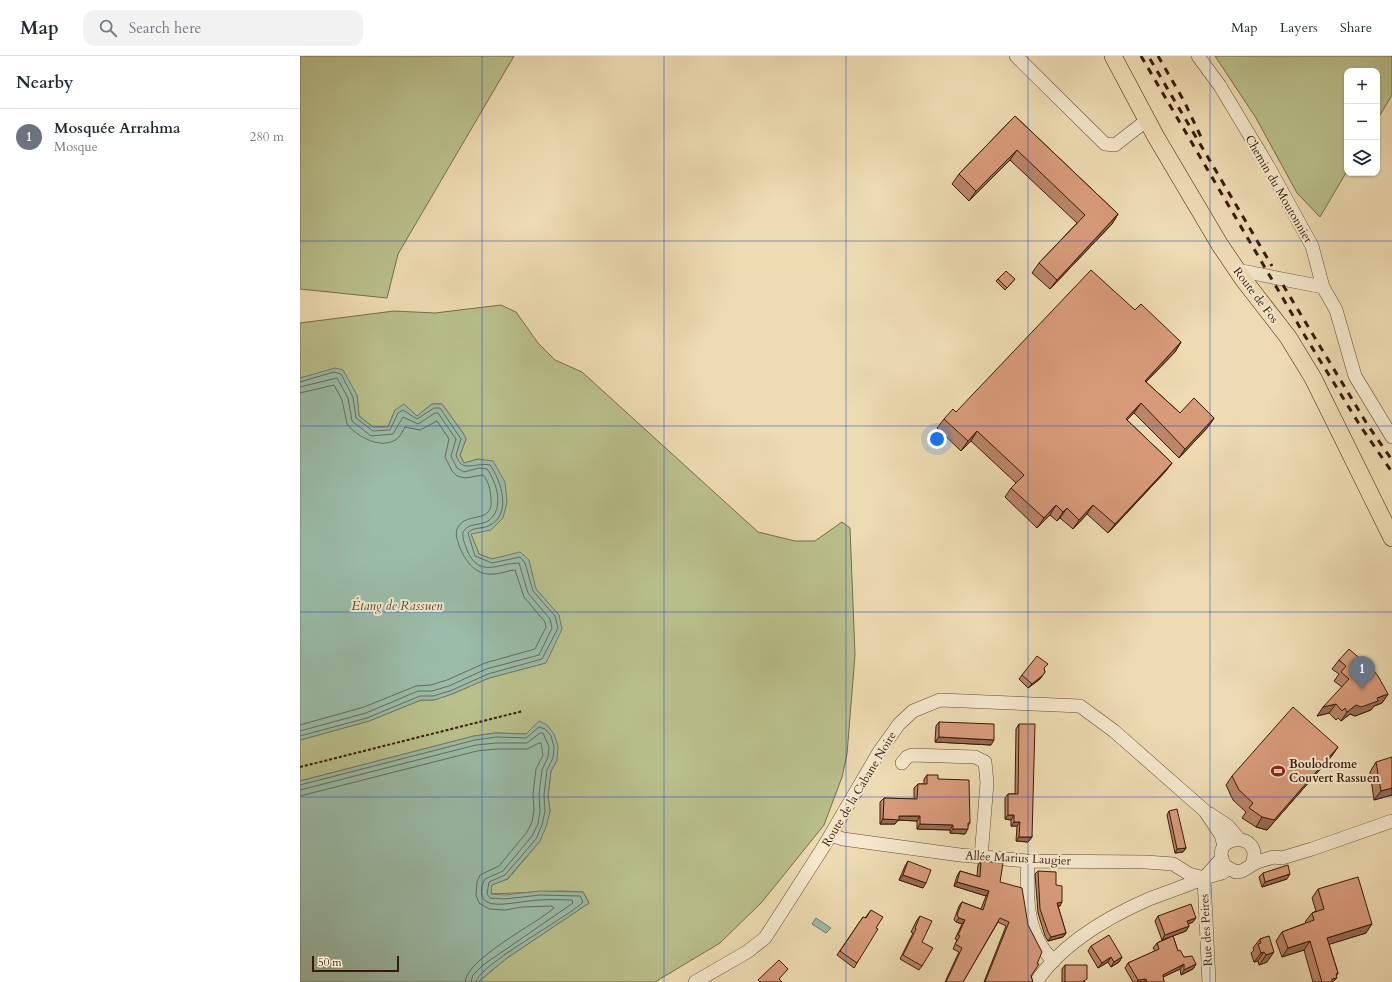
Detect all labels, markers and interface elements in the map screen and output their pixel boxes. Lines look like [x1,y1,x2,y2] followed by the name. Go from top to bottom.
[83,10,363,46] search box
[20,15,59,41] text: Map
[97,17,119,39] icon: search
[129,18,201,38] text: Search here
[1231,18,1258,37] text: Map
[1280,18,1318,37] text: Layers
[1340,18,1372,37] text: Share
[1344,68,1380,176] map controls
[1344,68,1380,104] button: +
[16,71,73,94] text: Nearby
[1344,104,1380,140] button: −
[54,118,181,138] text: Mosquée Arrahma
[26,128,32,146] text: 1
[250,128,284,146] text: 280 m
[1241,132,1317,247] street label: Chemin du Moutonnier
[54,138,98,156] text: Mosque
[1344,140,1380,176] button: layers
[1230,264,1282,326] street label: Route de Fos
[927,429,947,449] your location
[351,597,443,615] water label: Étang de Rassuen
[1349,656,1375,689] pin: 1
[818,728,900,850] street label: Route de la Cabane Noire
[1289,756,1380,786] place label: Boulodrome Couvert Rassuen
[1270,763,1286,779] sports icon: Boulodrome Couvert Rassuen
[965,847,1072,869] street label: Allée Marius Laugier
[1196,893,1216,967] street label: Rue des Peires
[312,954,399,973] scale bar
[318,955,342,970] text: 50 m

